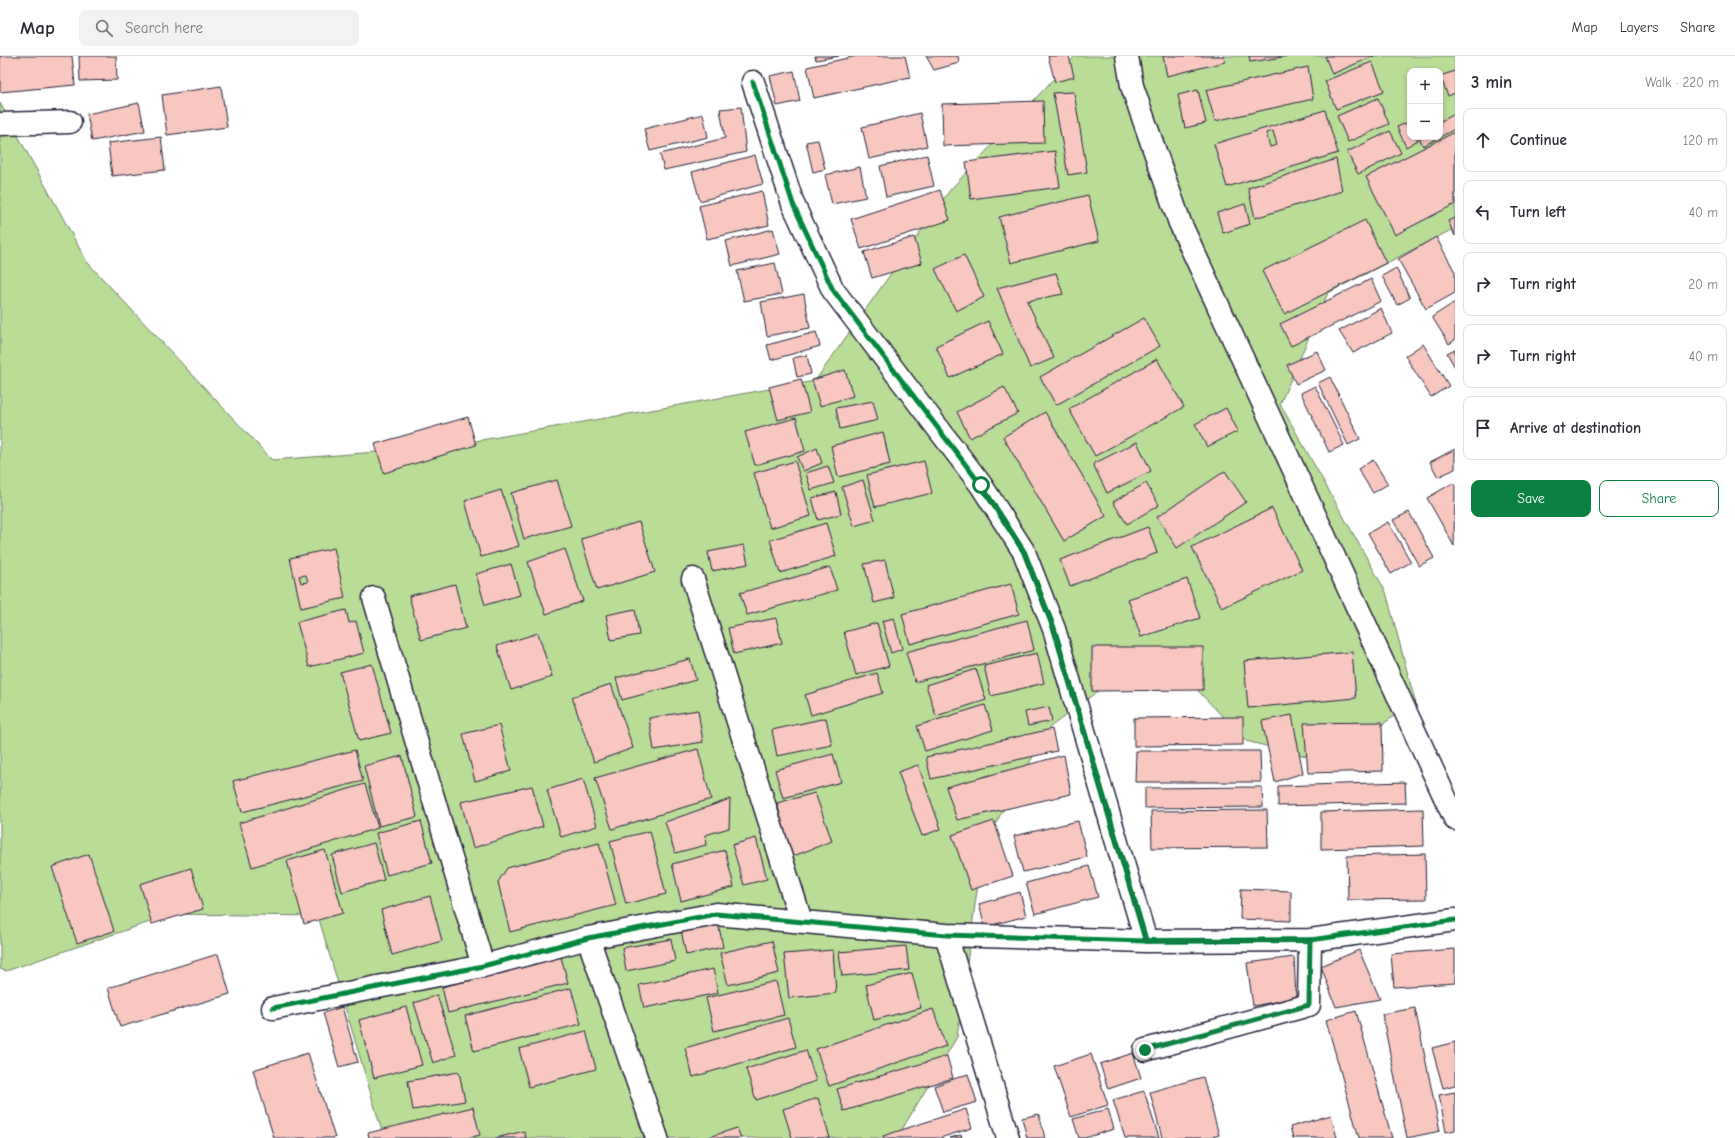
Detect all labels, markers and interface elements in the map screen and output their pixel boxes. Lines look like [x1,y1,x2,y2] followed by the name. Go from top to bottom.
[79,10,359,46] search box
[20,17,55,39] text: Map
[93,17,115,39] icon: search
[125,19,203,37] text: Search here
[1571,19,1598,36] text: Map
[1620,19,1658,36] text: Layers
[1680,19,1715,36] text: Share
[1407,68,1443,140] map controls
[1407,68,1443,104] button: +
[1471,73,1512,92] text: 3 min
[1645,75,1719,90] text: Walk · 220 m
[1407,104,1443,140] button: −
[1472,129,1494,151] icon: ahead
[1510,131,1567,149] text: Continue
[1683,133,1718,148] text: 120 m
[1472,201,1494,223] icon: left
[1510,203,1566,221] text: Turn left
[1689,205,1718,220] text: 40 m
[1472,273,1494,295] icon: right
[1510,275,1576,293] text: Turn right
[1688,277,1718,292] text: 20 m
[1472,345,1494,367] icon: right
[1510,347,1576,365] text: Turn right
[1689,349,1718,364] text: 40 m
[1472,417,1494,439] icon: arrive
[1510,419,1641,437] text: Arrive at destination
[972,476,990,494] route start
[1471,480,1591,517] button: Save
[1599,480,1719,517] button: Share
[1136,1041,1154,1059] route end

